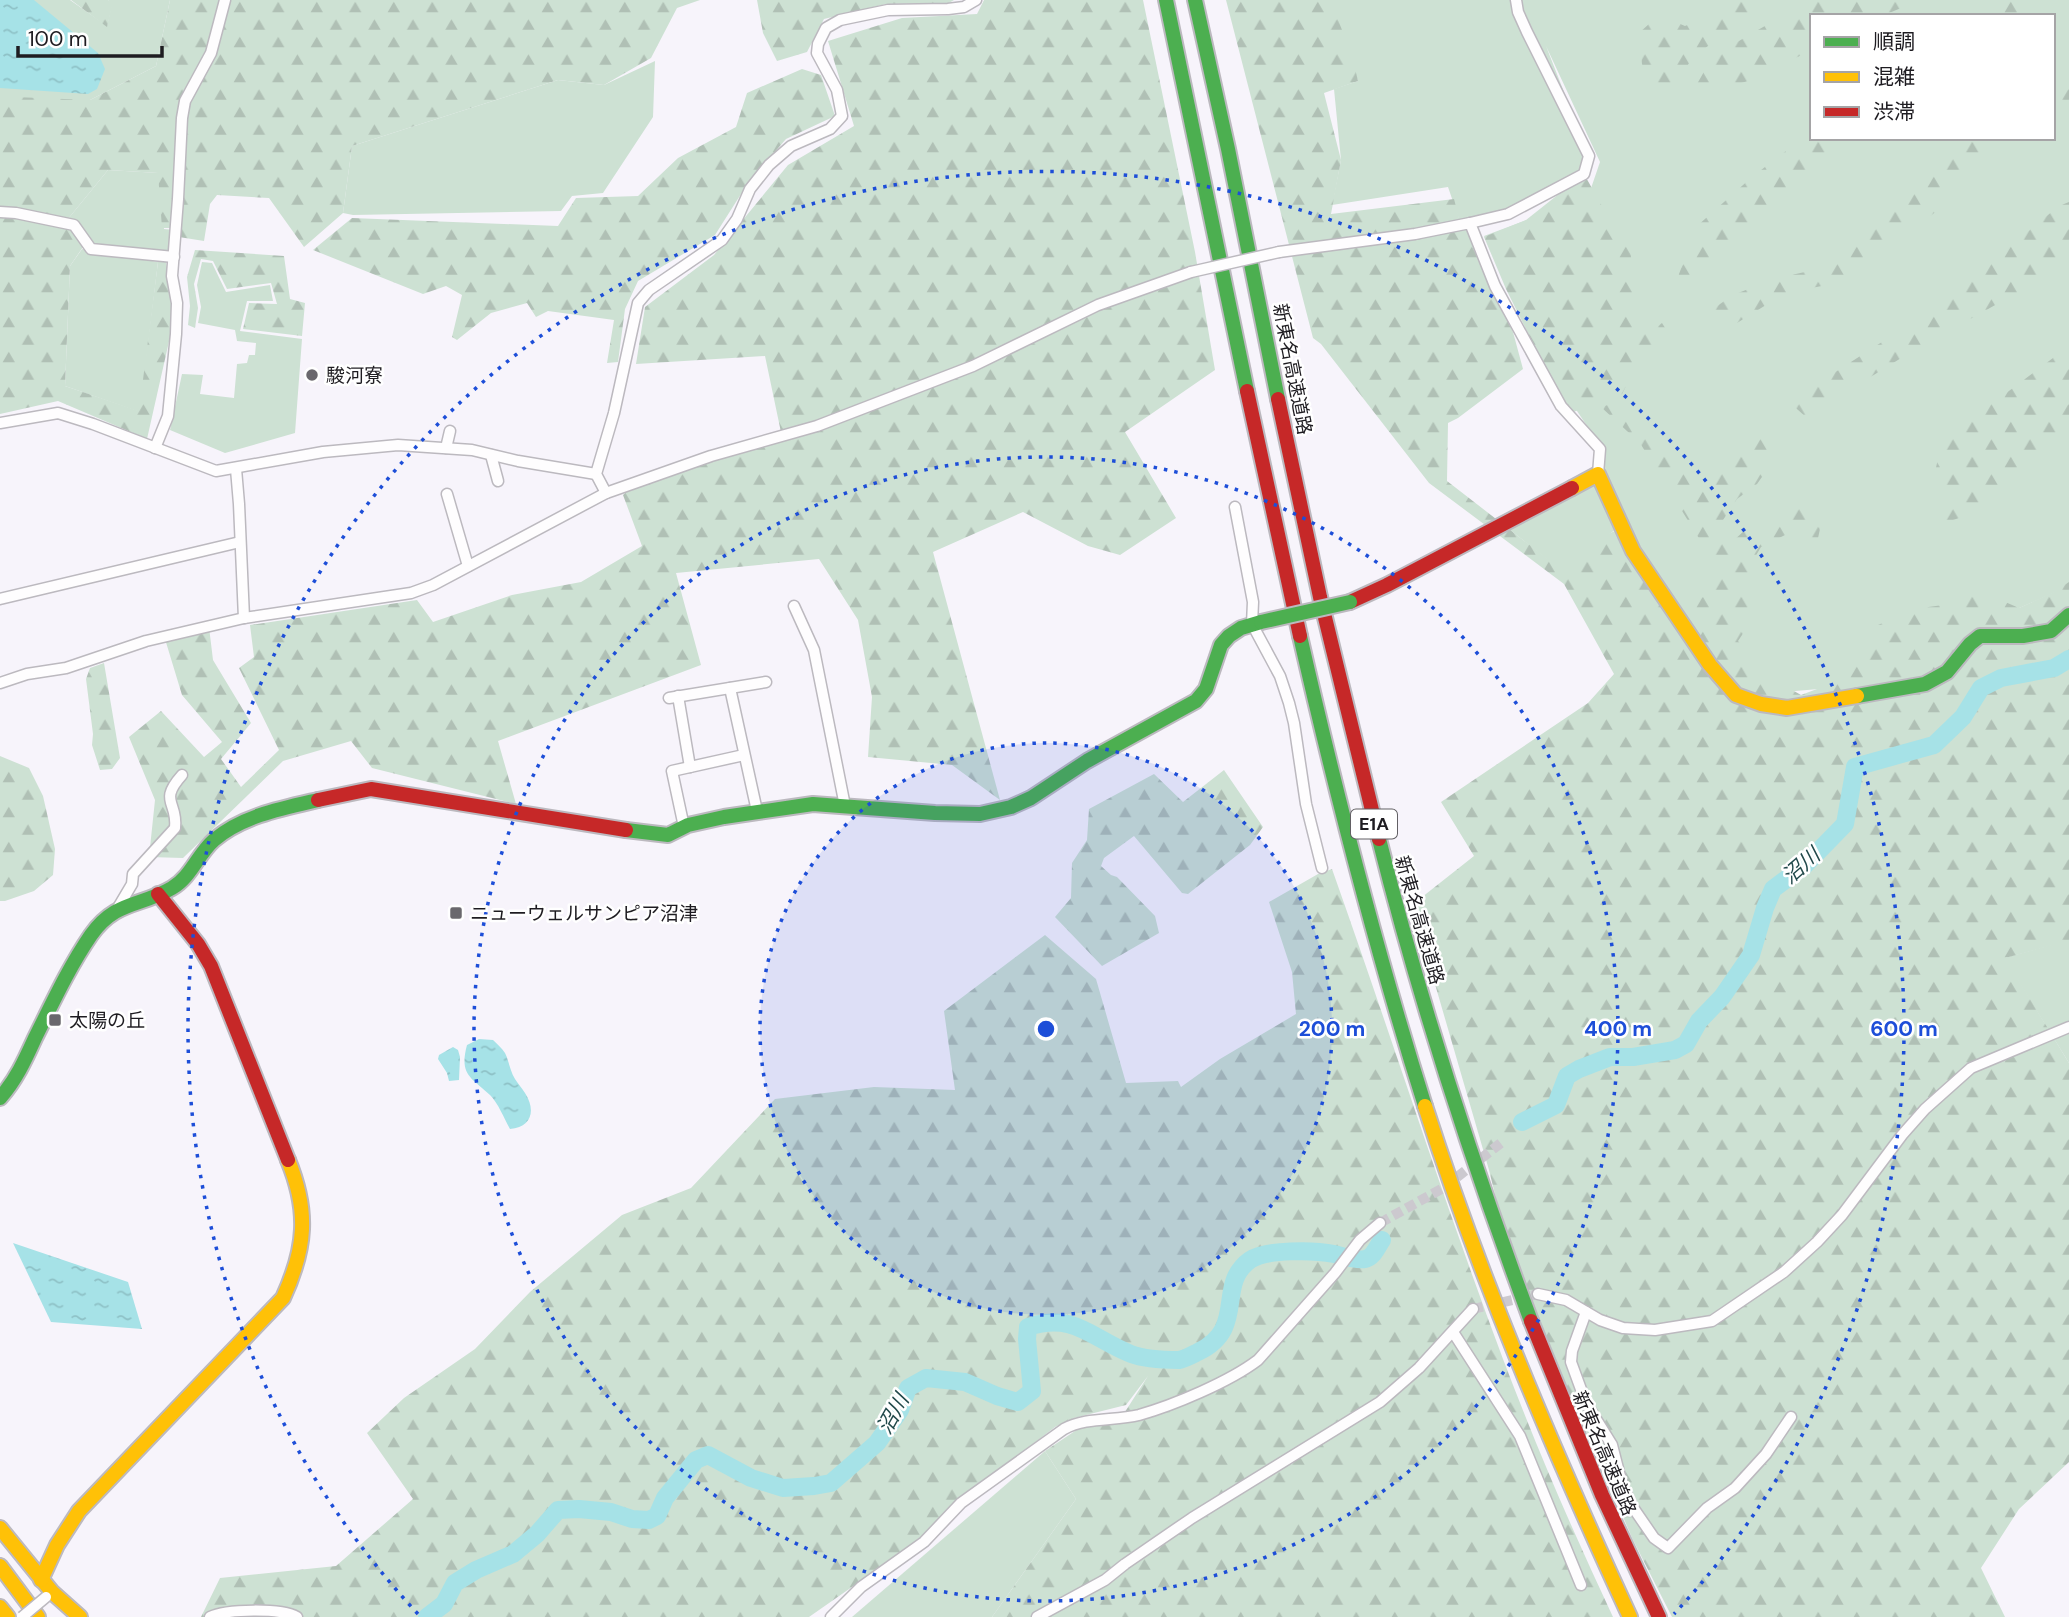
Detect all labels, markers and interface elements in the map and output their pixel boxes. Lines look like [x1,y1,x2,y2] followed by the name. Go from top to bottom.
[18,14,161,58] scale bar
[1810,14,2055,140] legend
[28,25,88,53] text: 100 m
[1873,28,1915,56] text: 順調
[1873,63,1915,91] text: 混雑
[1873,98,1915,126] text: 渋滞
[1268,301,1317,437] street label: 新東名高速道路
[326,363,383,388] place label: 駿河寮
[304,367,320,383] marker: 駿河寮
[1351,810,1397,838] road number: E1A
[1776,840,1828,890] water label: 沼川
[1389,853,1450,988] street label: 新東名高速道路
[470,901,698,926] place label: ニューウェルサンピア沼津
[448,905,464,921] marker: ニューウェルサンピア沼津
[69,1008,145,1033] place label: 太陽の丘
[47,1012,63,1028] marker: 太陽の丘
[1299,1015,1365,1043] text: 200 m
[1584,1015,1652,1043] text: 400 m
[1870,1015,1938,1043] text: 600 m
[1034,1017,1058,1041] centre of rings
[871,1387,916,1439] water label: 沼川
[1567,1387,1642,1519] street label: 新東名高速道路

